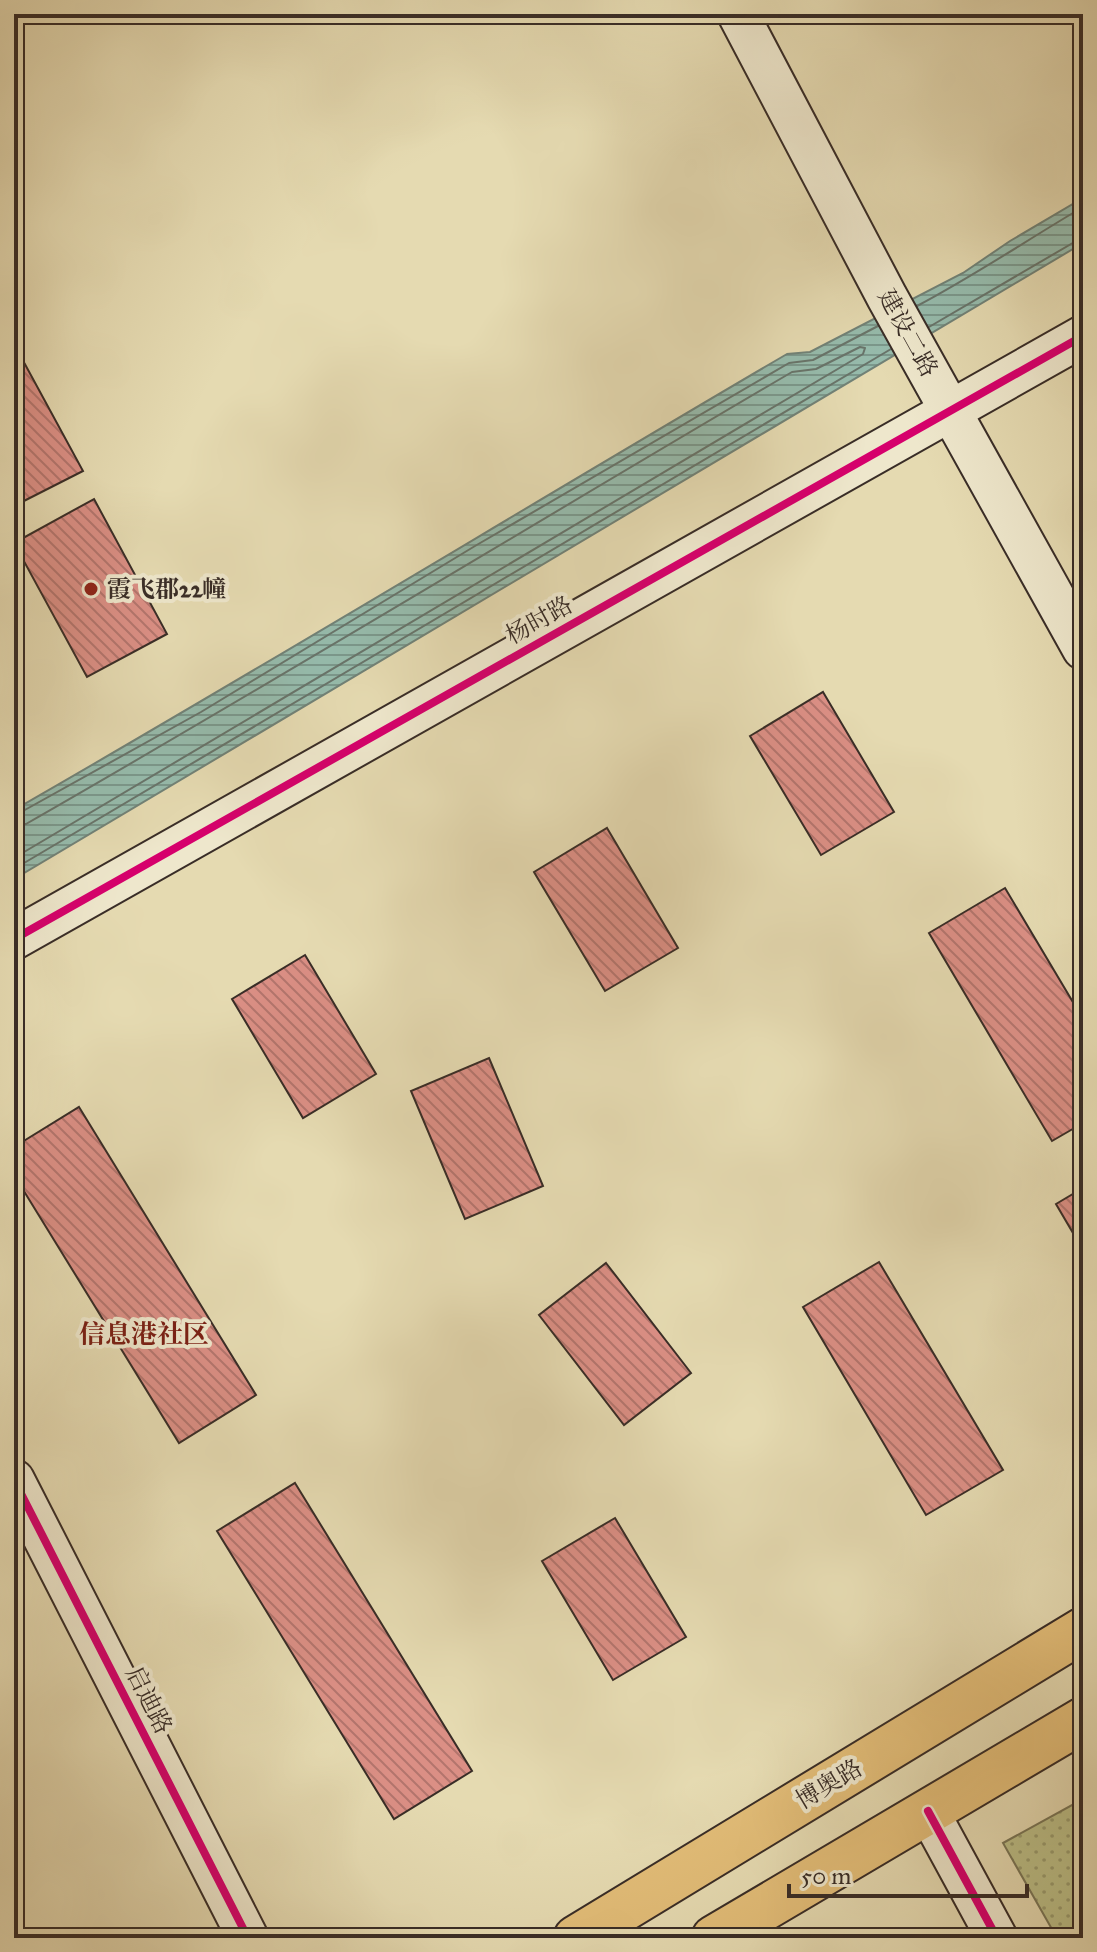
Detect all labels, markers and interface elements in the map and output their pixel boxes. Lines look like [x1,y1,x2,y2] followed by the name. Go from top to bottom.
[872,284,944,382] street label: 建设二路
[107,574,227,604] place label: 霞飞郡22幢
[82,580,100,598] marker: 霞飞郡22幢
[500,589,578,651] street label: 杨时路
[79,1318,209,1350] district label: 信息港社区
[119,1661,179,1739] street label: 启迪路
[790,1753,868,1815] street label: 博奥路
[789,1848,1027,1898] scale bar
[801,1861,851,1891] text: 50 m

